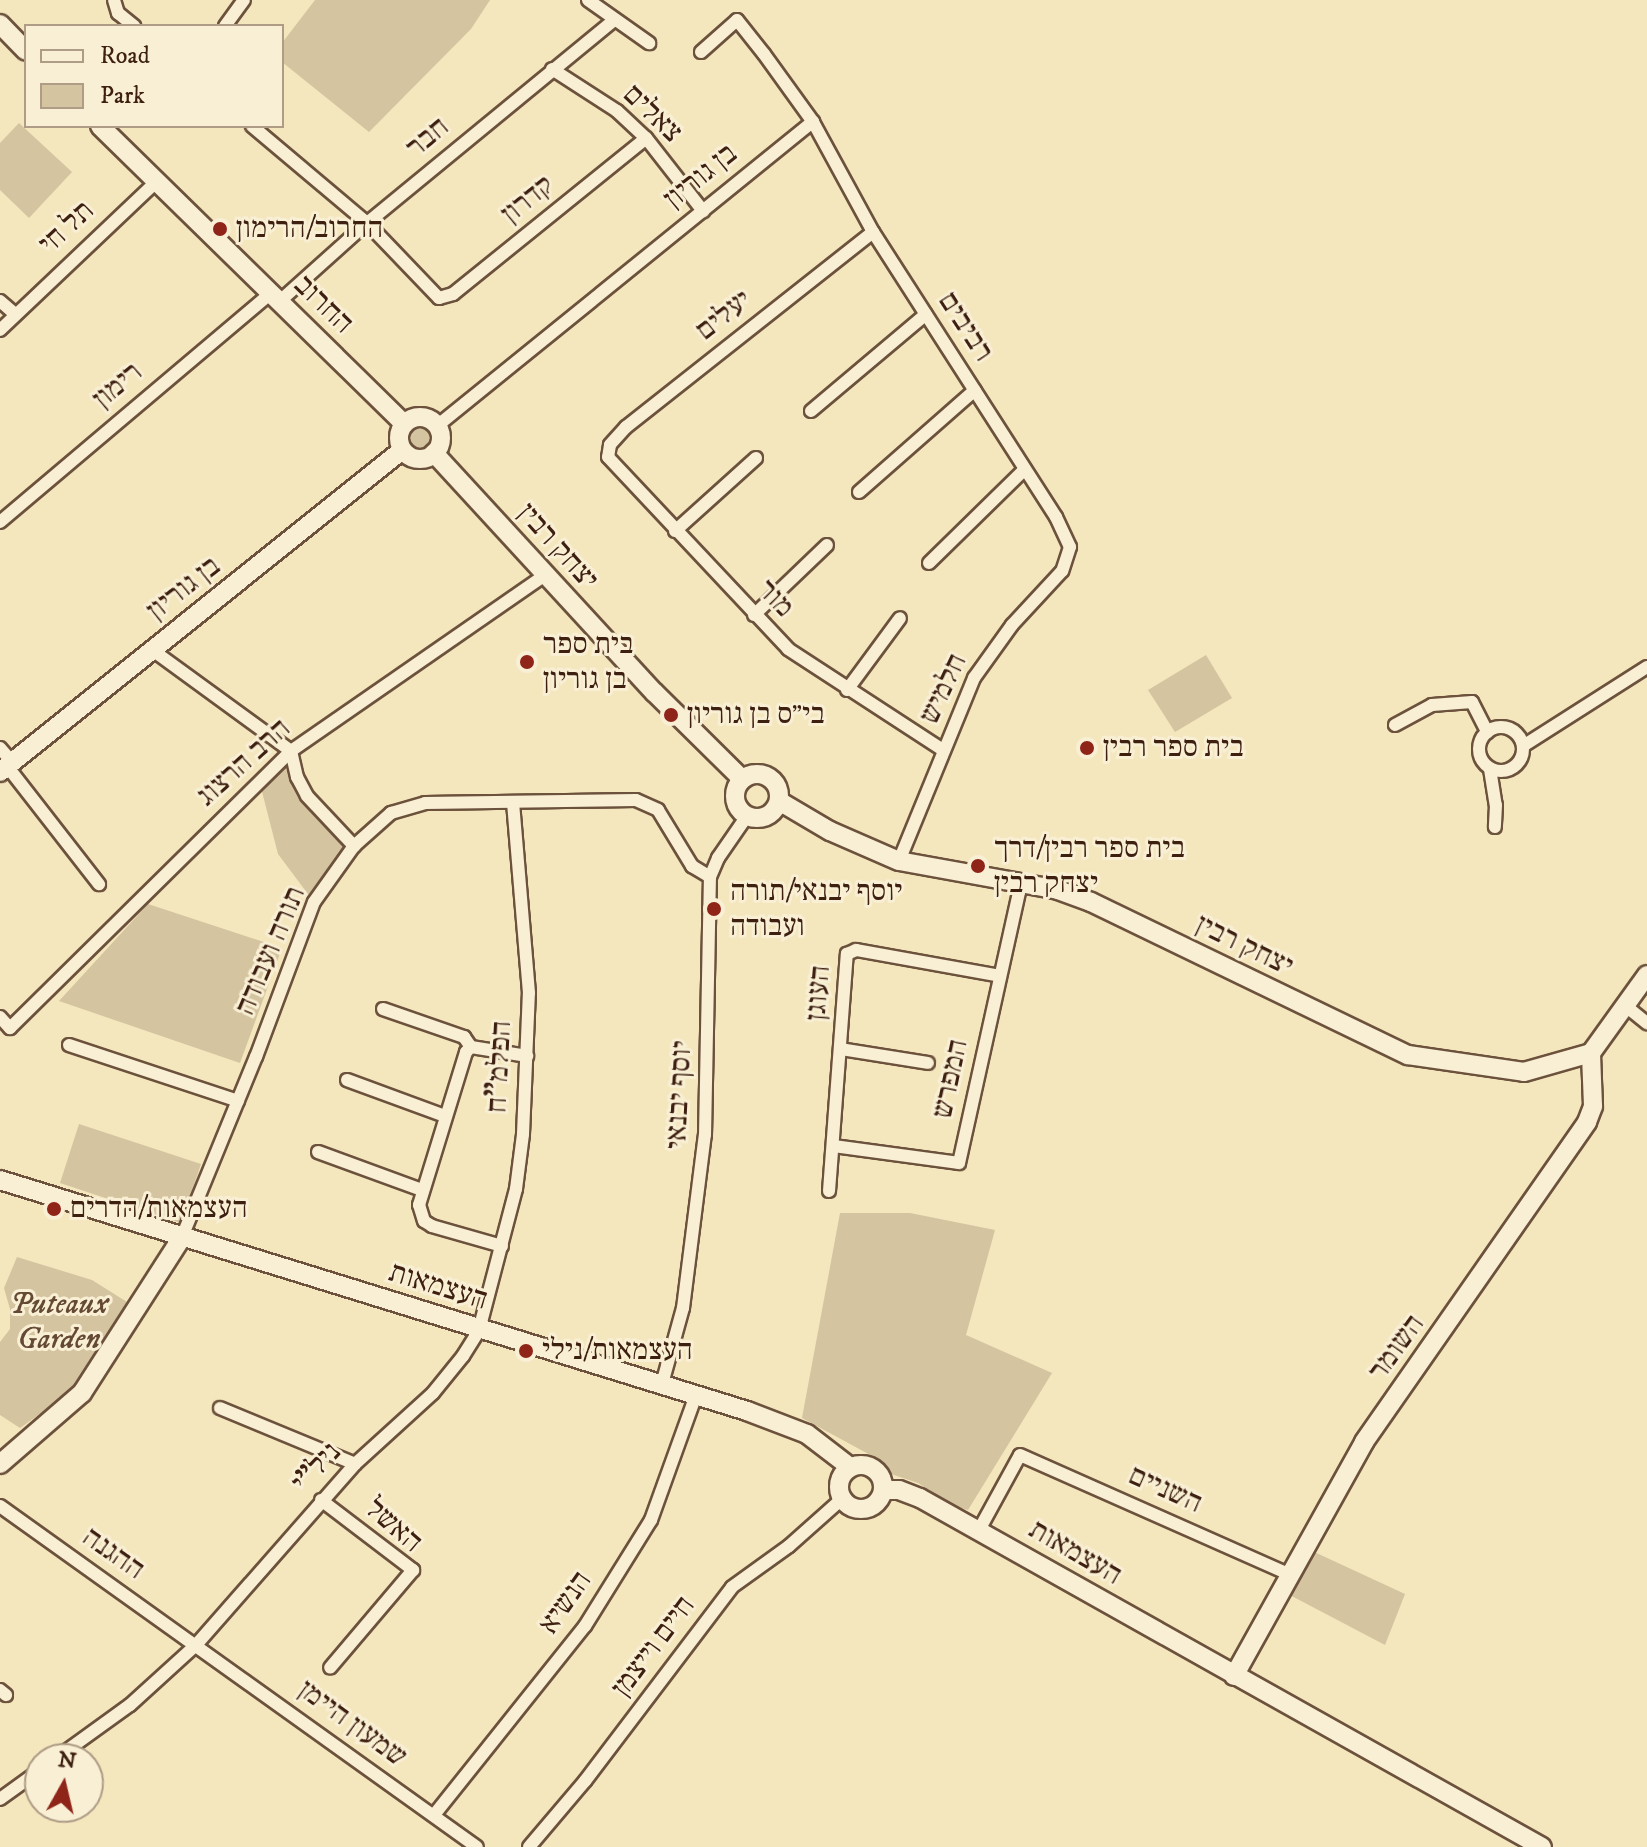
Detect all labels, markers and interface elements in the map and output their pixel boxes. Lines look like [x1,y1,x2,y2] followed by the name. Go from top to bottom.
[24,24,284,128] legend
[100,41,150,71] text: Road
[615,77,689,151] street label: צאלים
[100,81,145,111] text: Park
[399,110,457,166] street label: חבר
[657,137,745,217] street label: בן גוריון
[494,168,562,232] street label: קדרון
[32,194,102,262] street label: תל חי
[236,211,383,247] place label: החרוב/הרימון
[211,220,229,238] marker: החרוב/הרימון
[286,268,360,342] street label: החרוב
[689,283,759,349] street label: יעלים
[929,285,1001,369] street label: רביבים
[86,355,150,417] street label: רימון
[509,496,605,598] street label: יצחק רבין
[140,549,228,629] street label: בן גוריון
[749,573,801,625] street label: מור
[543,627,633,698] place label: בית ספר בן גוריון
[912,648,976,730] street label: חלמיש
[518,653,536,671] marker: בית ספר בן גוריון
[687,697,825,733] place label: בי״ס בן גוריון
[662,706,680,724] marker: בי״ס בן גוריון
[190,711,298,815] street label: הרב הרצוג
[1103,730,1244,766] place label: בית ספר רבין
[1078,739,1096,757] marker: בית ספר רבין
[994,831,1185,902] place label: בית ספר רבין/דרך יצחק רבין
[969,857,987,875] marker: בית ספר רבין/דרך יצחק רבין
[730,874,902,944] place label: יוסף יבנאי/תורה ועבודה
[228,881,314,1021] street label: תורה ועבודה
[705,900,723,918] marker: יוסף יבנאי/תורה ועבודה
[1189,907,1299,985] street label: יצחק רבין
[799,964,839,1022] street label: העוגן
[480,1020,520,1114] street label: הפלמ"ח
[925,1036,977,1122] street label: המפרש
[659,1040,701,1150] street label: יוסף יבנאי
[70,1191,248,1227] place label: העצמאות/הדרים
[45,1200,63,1218] marker: העצמאות/הדרים
[384,1255,492,1319] street label: העצמאות
[10,1287,108,1358] park label: Puteaux Garden
[1361,1308,1433,1388] street label: השומר
[542,1333,693,1369] place label: העצמאות/נילי
[517,1342,535,1360] marker: העצמאות/נילי
[285,1435,349,1501] street label: ניל"י
[1123,1458,1207,1522] street label: השניים
[357,1491,429,1561] street label: האשל
[1022,1512,1128,1594] street label: העצמאות
[75,1520,151,1588] street label: ההגנה
[532,1565,600,1641] street label: הנשיא
[604,1589,704,1705] street label: חיים וייצמן
[291,1673,413,1775] street label: שמעון היימן
[24,1743,104,1823] north arrow
[56,1746,78,1775] text: N

